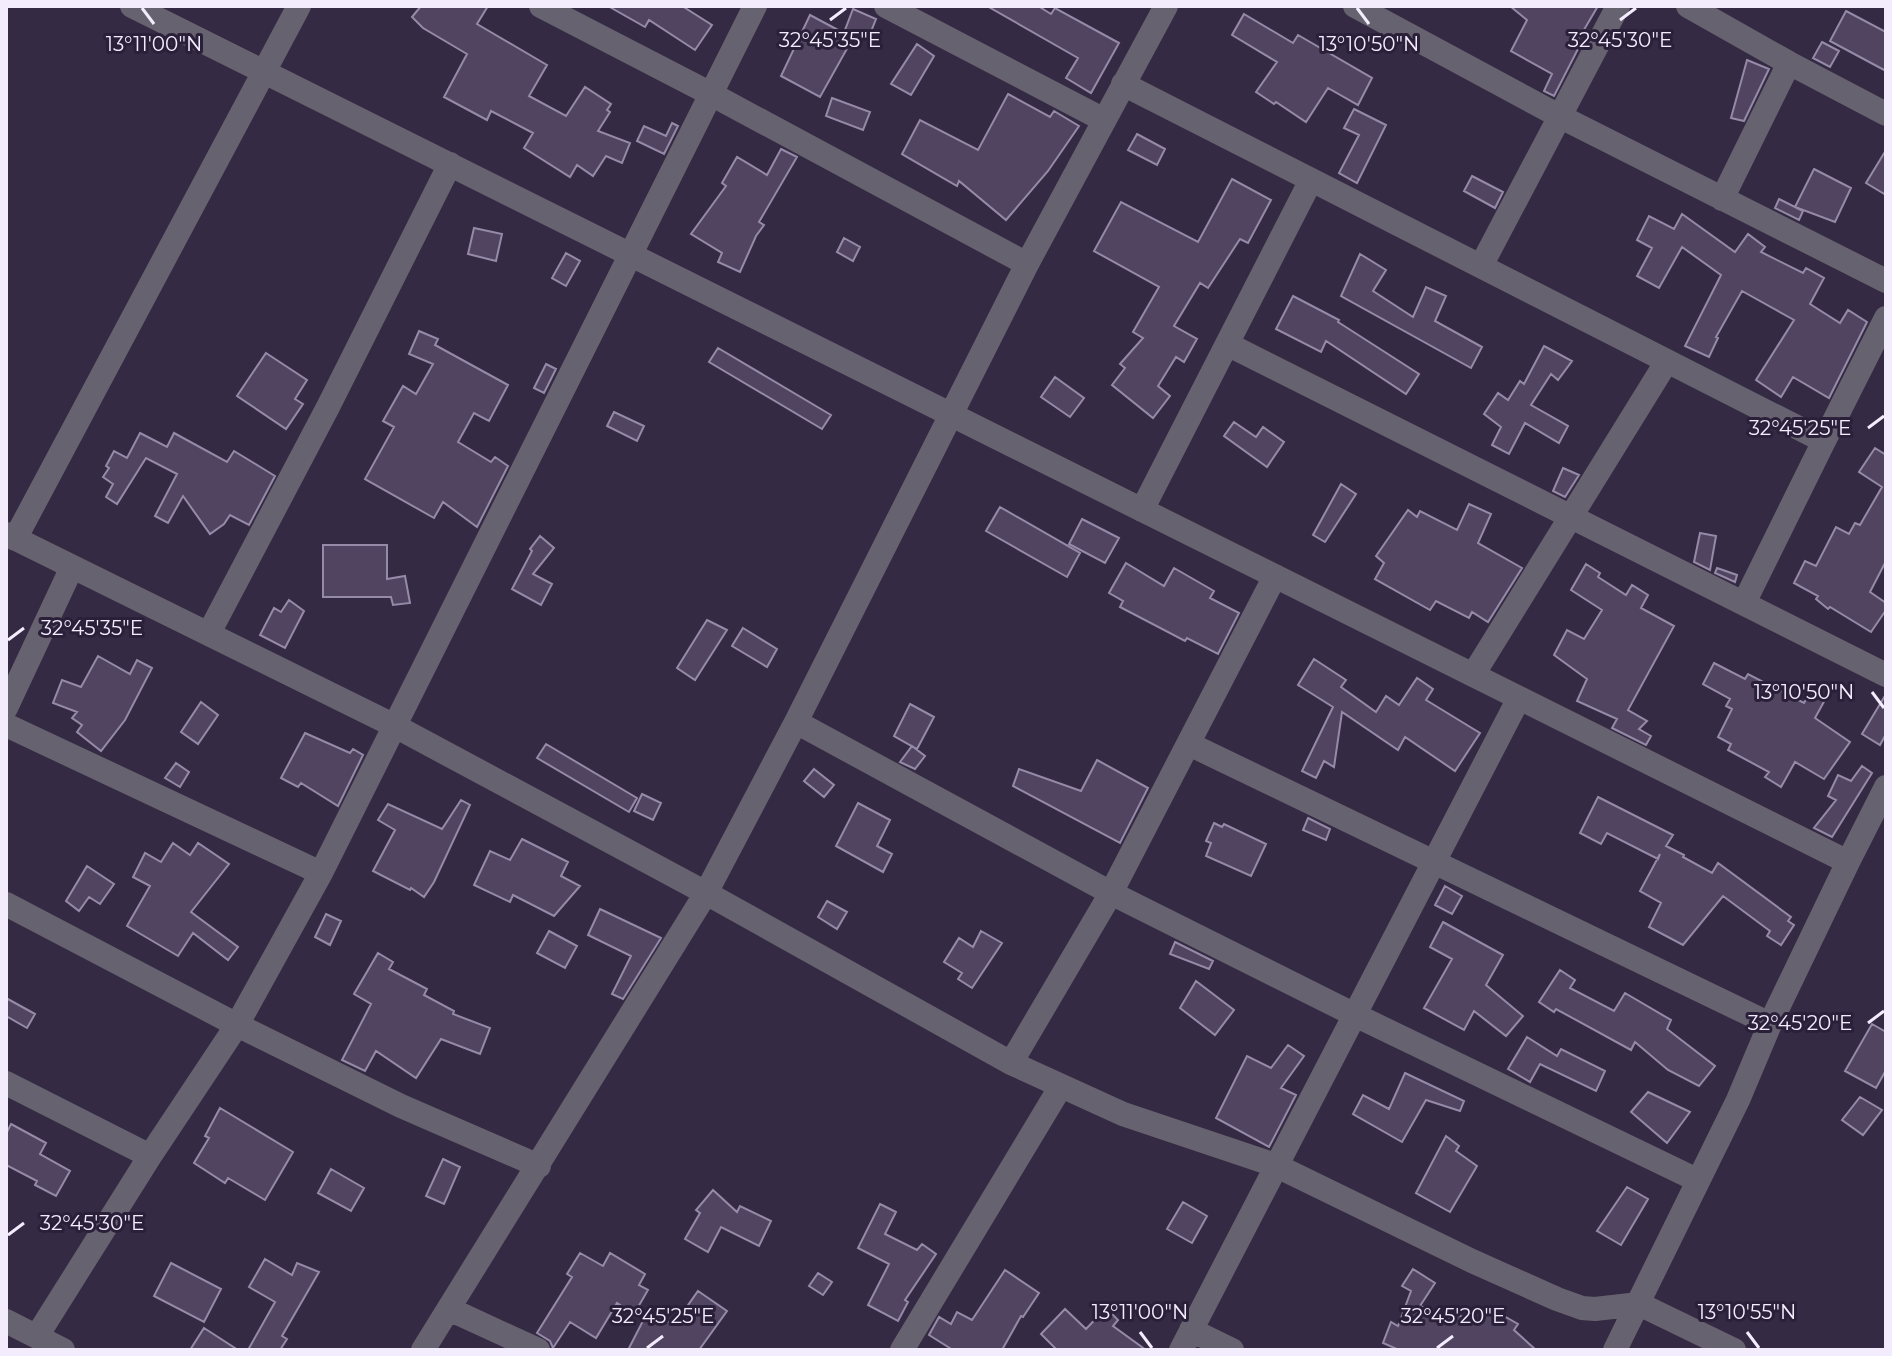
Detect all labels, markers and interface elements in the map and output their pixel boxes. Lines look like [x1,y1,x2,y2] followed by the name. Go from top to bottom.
[779,28,881,52] text: 32°45'35"E
[1568,28,1672,52] text: 32°45'30"E
[106,32,202,56] text: 13°11'00"N
[1319,32,1419,56] text: 13°10'50"N
[1749,416,1851,440] text: 32°45'25"E
[41,616,143,640] text: 32°45'35"E
[1754,680,1854,704] text: 13°10'50"N
[1748,1011,1852,1035] text: 32°45'20"E
[40,1211,144,1235] text: 32°45'30"E
[1092,1300,1188,1324] text: 13°11'00"N
[1698,1300,1796,1324] text: 13°10'55"N
[612,1304,714,1328] text: 32°45'25"E
[1401,1304,1505,1328] text: 32°45'20"E

